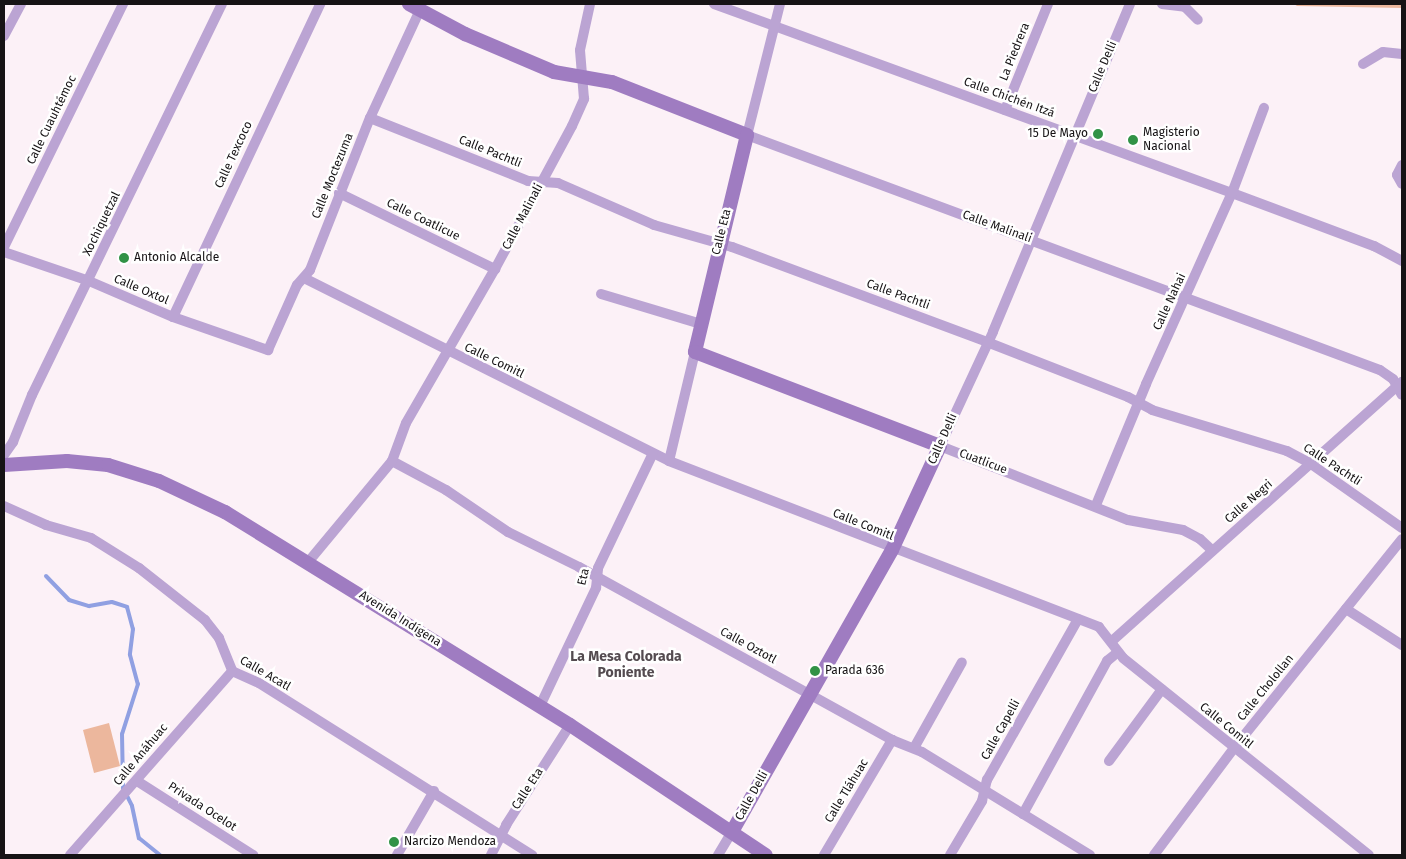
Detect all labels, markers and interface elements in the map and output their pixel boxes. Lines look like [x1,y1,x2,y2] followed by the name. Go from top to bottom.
[997,21,1033,83] street label: La Piedrera
[1086,39,1120,95] street label: Calle Delli
[24,73,80,167] street label: Calle Cuauhtémoc
[962,75,1056,121] street label: Calle Chichén Itzá
[212,119,256,191] street label: Calle Texcoco
[1143,126,1200,154] place label: Magisterio Nacional
[1028,127,1088,141] place label: 15 De Mayo
[1092,128,1104,140] marker: 15 De Mayo
[309,131,357,221] street label: Calle Moctezuma
[457,133,523,171] street label: Calle Pachtli
[1127,134,1139,146] marker: Magisterio Nacional
[500,182,546,252] street label: Calle Malinali
[80,190,124,258] street label: Xochiquetzal
[384,196,462,244] street label: Calle Coatlicue
[709,208,735,256] street label: Calle Eta
[960,208,1034,246] street label: Calle Malinali
[134,251,219,265] place label: Antonio Alcalde
[118,252,130,264] marker: Antonio Alcalde
[1151,271,1189,333] street label: Calle Nahai
[111,272,171,308] street label: Calle Oxtol
[864,277,932,313] street label: Calle Pachtli
[462,340,526,382] street label: Calle Comitl
[925,411,961,467] street label: Calle Delli
[1300,441,1364,489] street label: Calle Pachtli
[957,446,1009,478] street label: Cuatlicue
[1222,477,1276,527] street label: Calle Negri
[830,506,896,544] street label: Calle Comitl
[575,567,593,587] street label: Eta
[356,588,444,650] street label: Avenida Indígena
[717,625,779,667] street label: Calle Oztotl
[570,649,682,682] district label: La Mesa Colorada Poniente
[1235,652,1297,724] street label: Calle Cholollan
[237,654,293,694] street label: Calle Acatl
[825,664,884,678] place label: Parada 636
[809,665,821,677] marker: Parada 636
[978,697,1024,763] street label: Calle Capelli
[1196,700,1256,752] street label: Calle Comitl
[111,721,171,789] street label: Calle Anáhuac
[822,756,872,826] street label: Calle Tláhuac
[509,765,547,813] street label: Calle Eta
[733,769,771,823] street label: Calle Delli
[165,779,239,835] street label: Privada Ocelot
[404,835,496,849] place label: Narcizo Mendoza
[388,836,400,848] marker: Narcizo Mendoza

